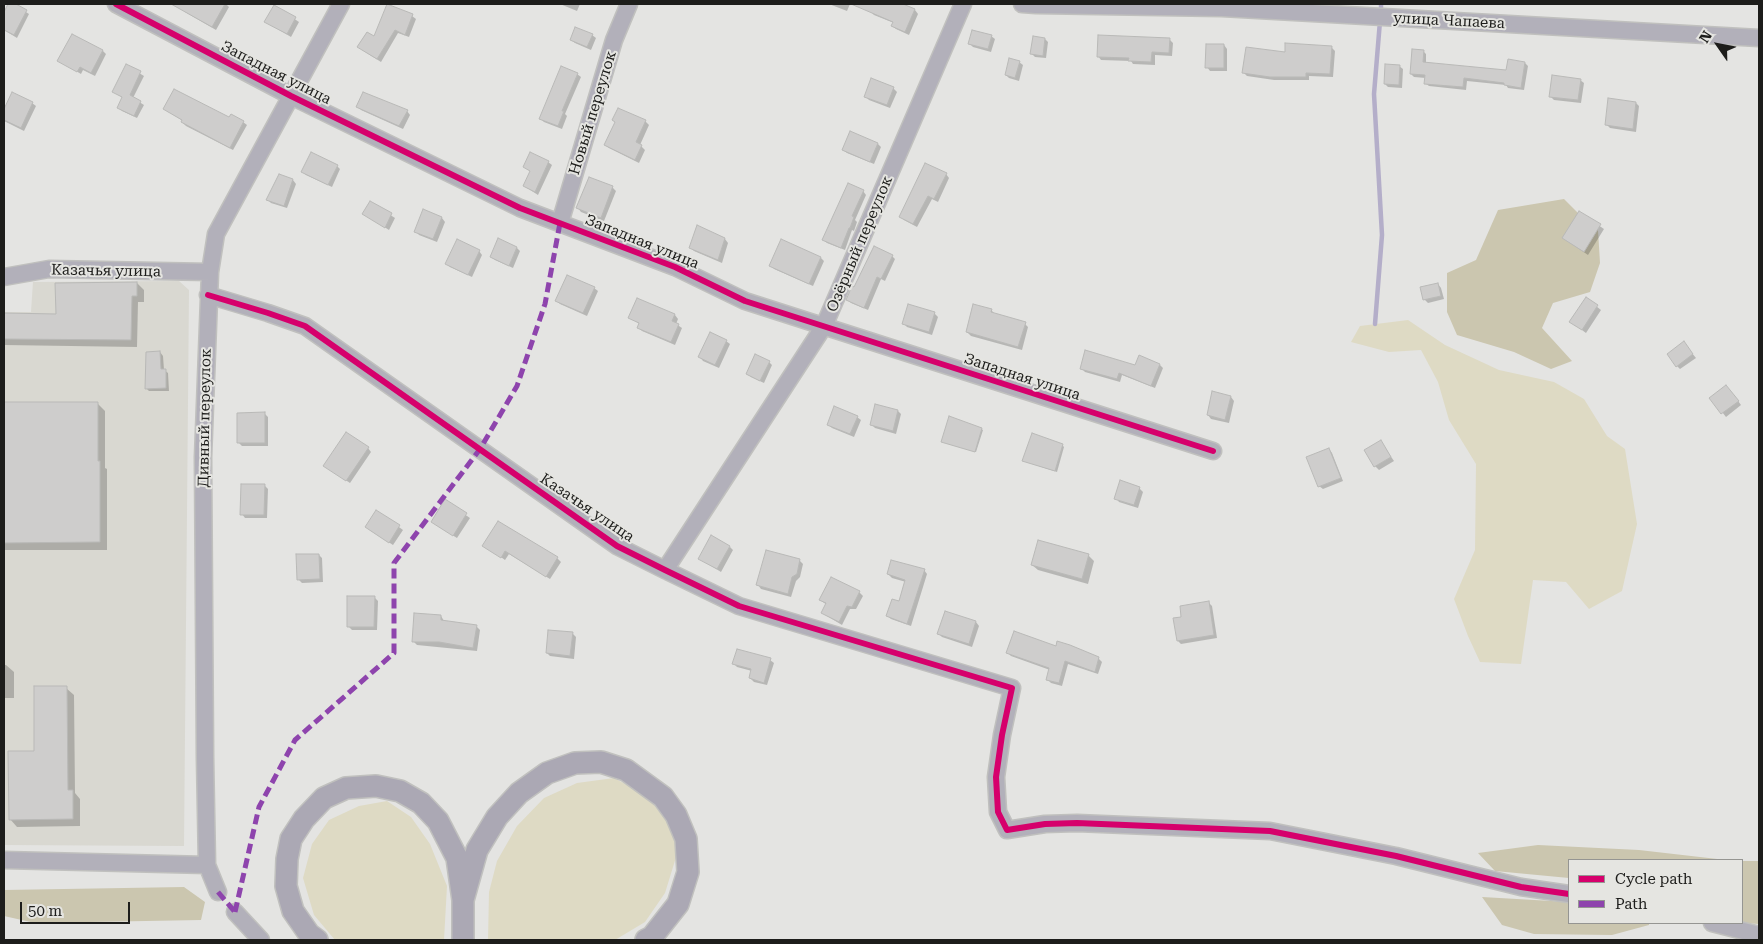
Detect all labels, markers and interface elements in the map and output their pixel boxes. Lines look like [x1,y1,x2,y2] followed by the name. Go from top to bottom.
[1393,9,1505,33] street label: улица Чапаева
[1693,20,1743,70] north arrow
[1696,28,1715,46] text: N
[218,37,334,109] street label: Западная улица
[566,49,620,177] street label: Новый переулок
[823,173,897,315] street label: Озёрный переулок
[582,211,702,273] street label: Западная улица
[51,261,161,281] street label: Казачья улица
[195,348,215,488] street label: Дивный переулок
[962,350,1082,404] street label: Западная улица
[536,470,638,546] street label: Казачья улица
[1568,859,1743,924] legend
[1615,870,1692,888] text: Cycle path
[22,892,132,924] scale bar
[1615,895,1648,913] text: Path
[28,902,62,920] text: 50 m

